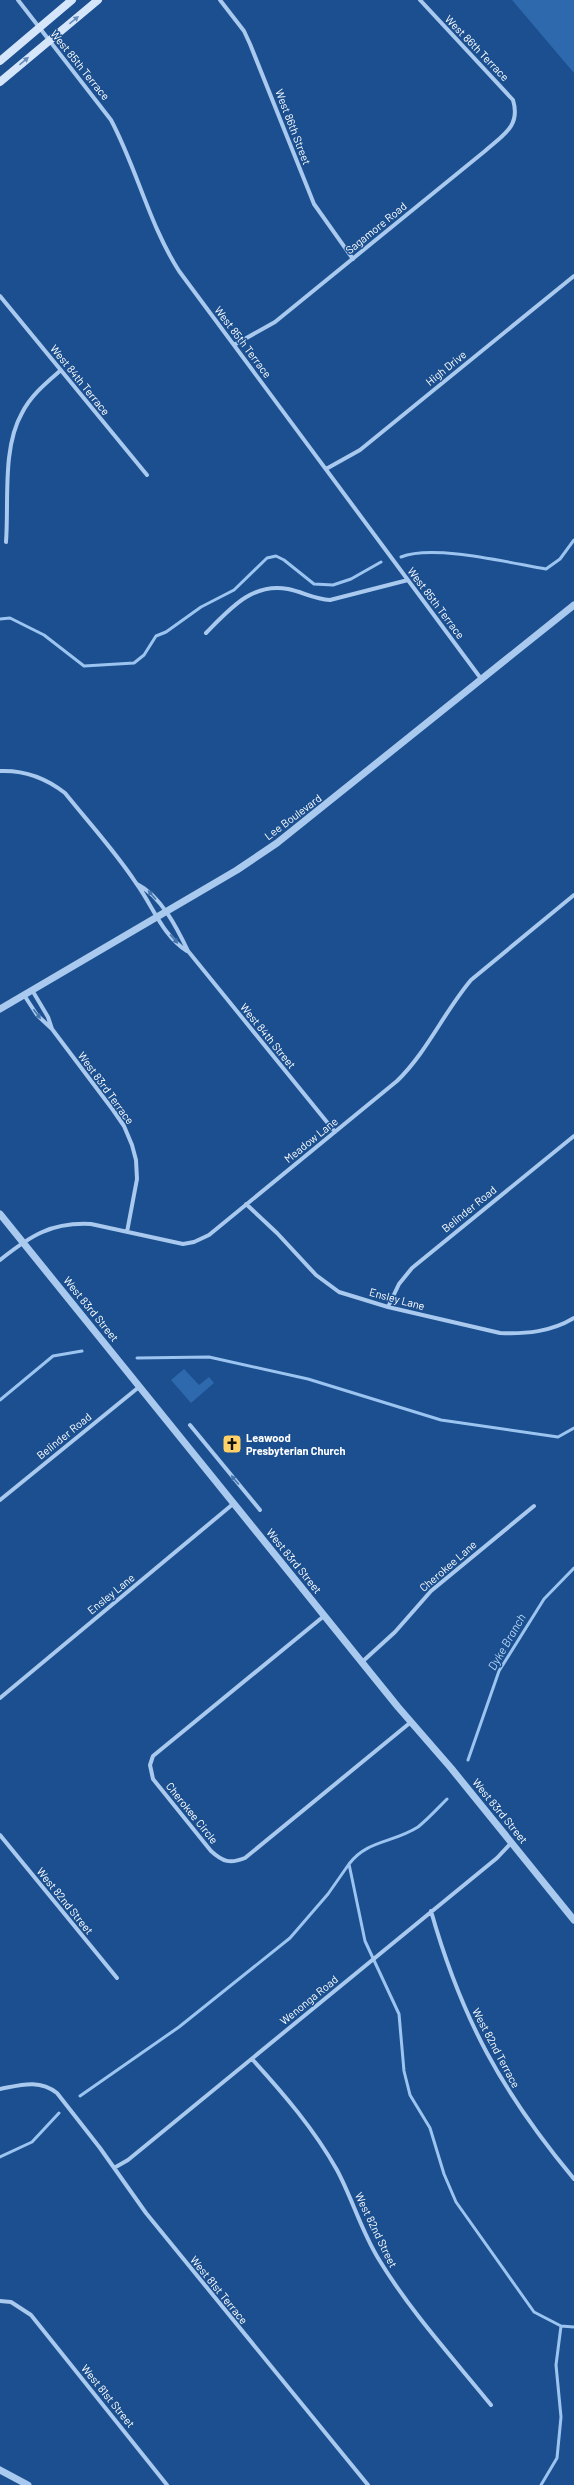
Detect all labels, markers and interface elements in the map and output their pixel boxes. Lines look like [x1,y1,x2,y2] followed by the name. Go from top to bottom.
[443,12,512,83] street label: West 86th Terrace
[68,16,79,25] one-way arrow
[48,27,113,102] street label: West 85th Terrace
[20,57,29,66] one-way arrow
[273,87,314,166] street label: West 86th Street
[342,199,409,256] street label: Sagamore Road
[212,303,275,380] street label: West 85th Terrace
[48,342,113,418] street label: West 84th Terrace
[423,347,469,388] street label: High Drive
[405,564,468,641] street label: West 85th Terrace
[262,791,324,842] street label: Lee Boulevard
[147,890,156,900] one-way arrow
[169,935,178,944] one-way arrow
[238,1000,299,1071] street label: West 84th Street
[32,1008,41,1019] one-way arrow
[76,1049,137,1127] street label: West 83rd Terrace
[281,1114,340,1165] street label: Meadow Lane
[439,1183,499,1235] street label: Belinder Road
[61,1274,122,1344] street label: West 83rd Street
[368,1285,426,1312] street label: Ensley Lane
[34,1410,94,1462] street label: Belinder Road
[246,1431,345,1457] place label: Leawood Presbyterian Church
[221,1433,243,1455] church icon: Leawood Presbyterian Church
[231,1474,240,1485] one-way arrow
[264,1526,325,1596] street label: West 83rd Street
[417,1537,479,1594] street label: Cherokee Lane
[84,1571,137,1617] street label: Ensley Lane
[484,1611,528,1672] water label: Dyke Branch
[470,1776,531,1846] street label: West 83rd Street
[164,1779,221,1846] street label: Cherokee Circle
[35,1865,96,1937] street label: West 82nd Street
[277,1972,340,2027] street label: Wenonga Road
[470,2006,523,2090] street label: West 82nd Terrace
[353,2190,400,2270] street label: West 82nd Street
[188,2253,251,2326] street label: West 81st Terrace
[79,2362,138,2430] street label: West 81st Street

